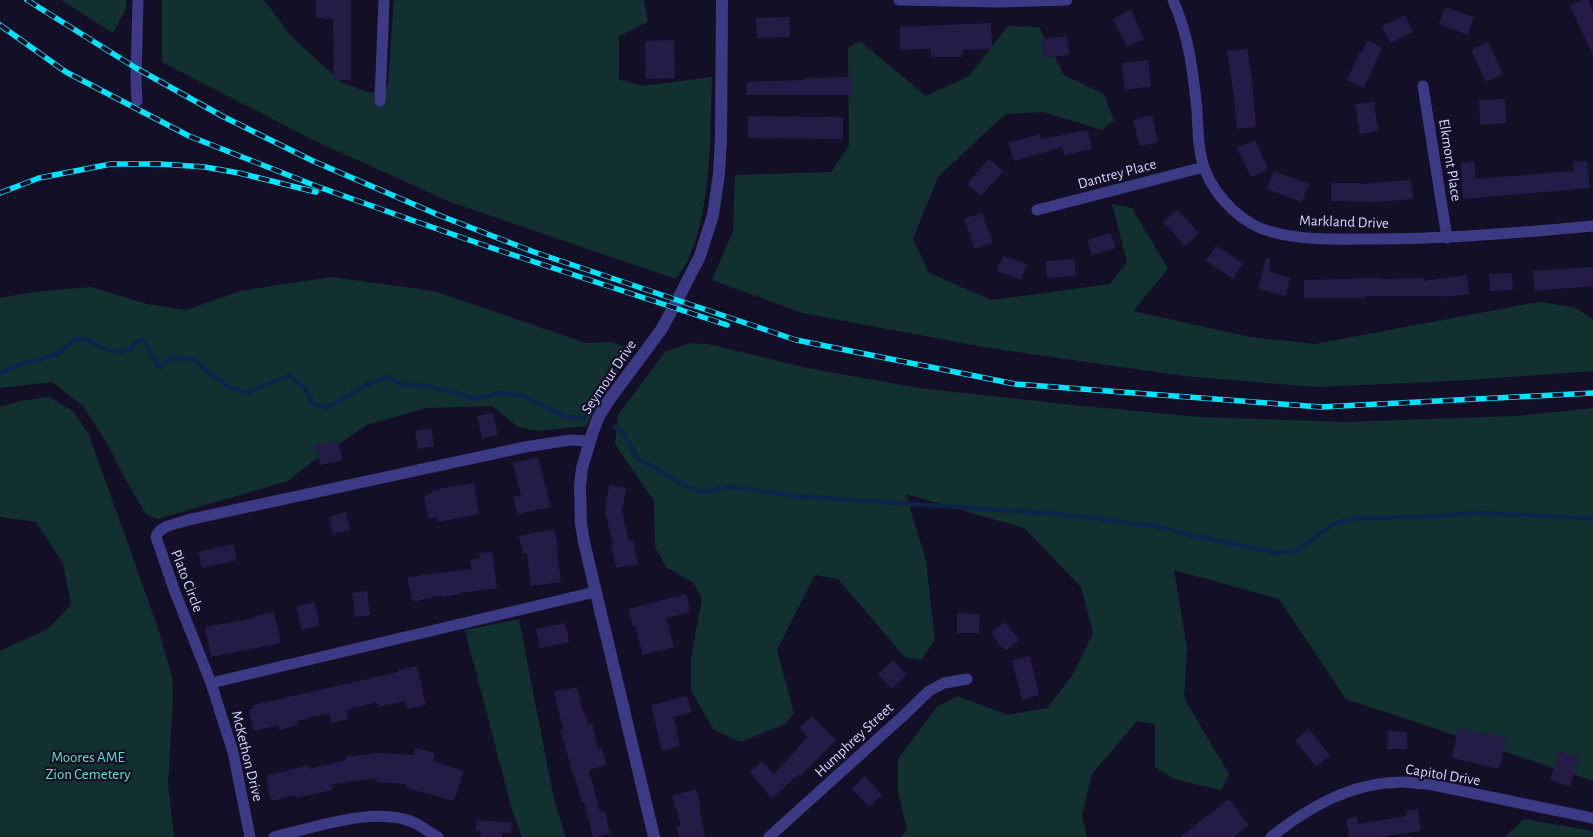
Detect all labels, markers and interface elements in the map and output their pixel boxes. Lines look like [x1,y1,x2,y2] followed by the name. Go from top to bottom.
[1435,118,1465,202] street label: Elkmont Place
[1076,155,1158,193] street label: Dantrey Place
[1299,211,1389,233] street label: Markland Drive
[578,337,640,417] street label: Seymour Drive
[167,547,207,615] street label: Plato Circle
[811,699,897,781] street label: Humphrey Street
[227,709,267,803] street label: McKethon Drive
[45,748,131,783] park label: Moores AME Zion Cemetery
[1404,760,1482,790] street label: Capitol Drive

